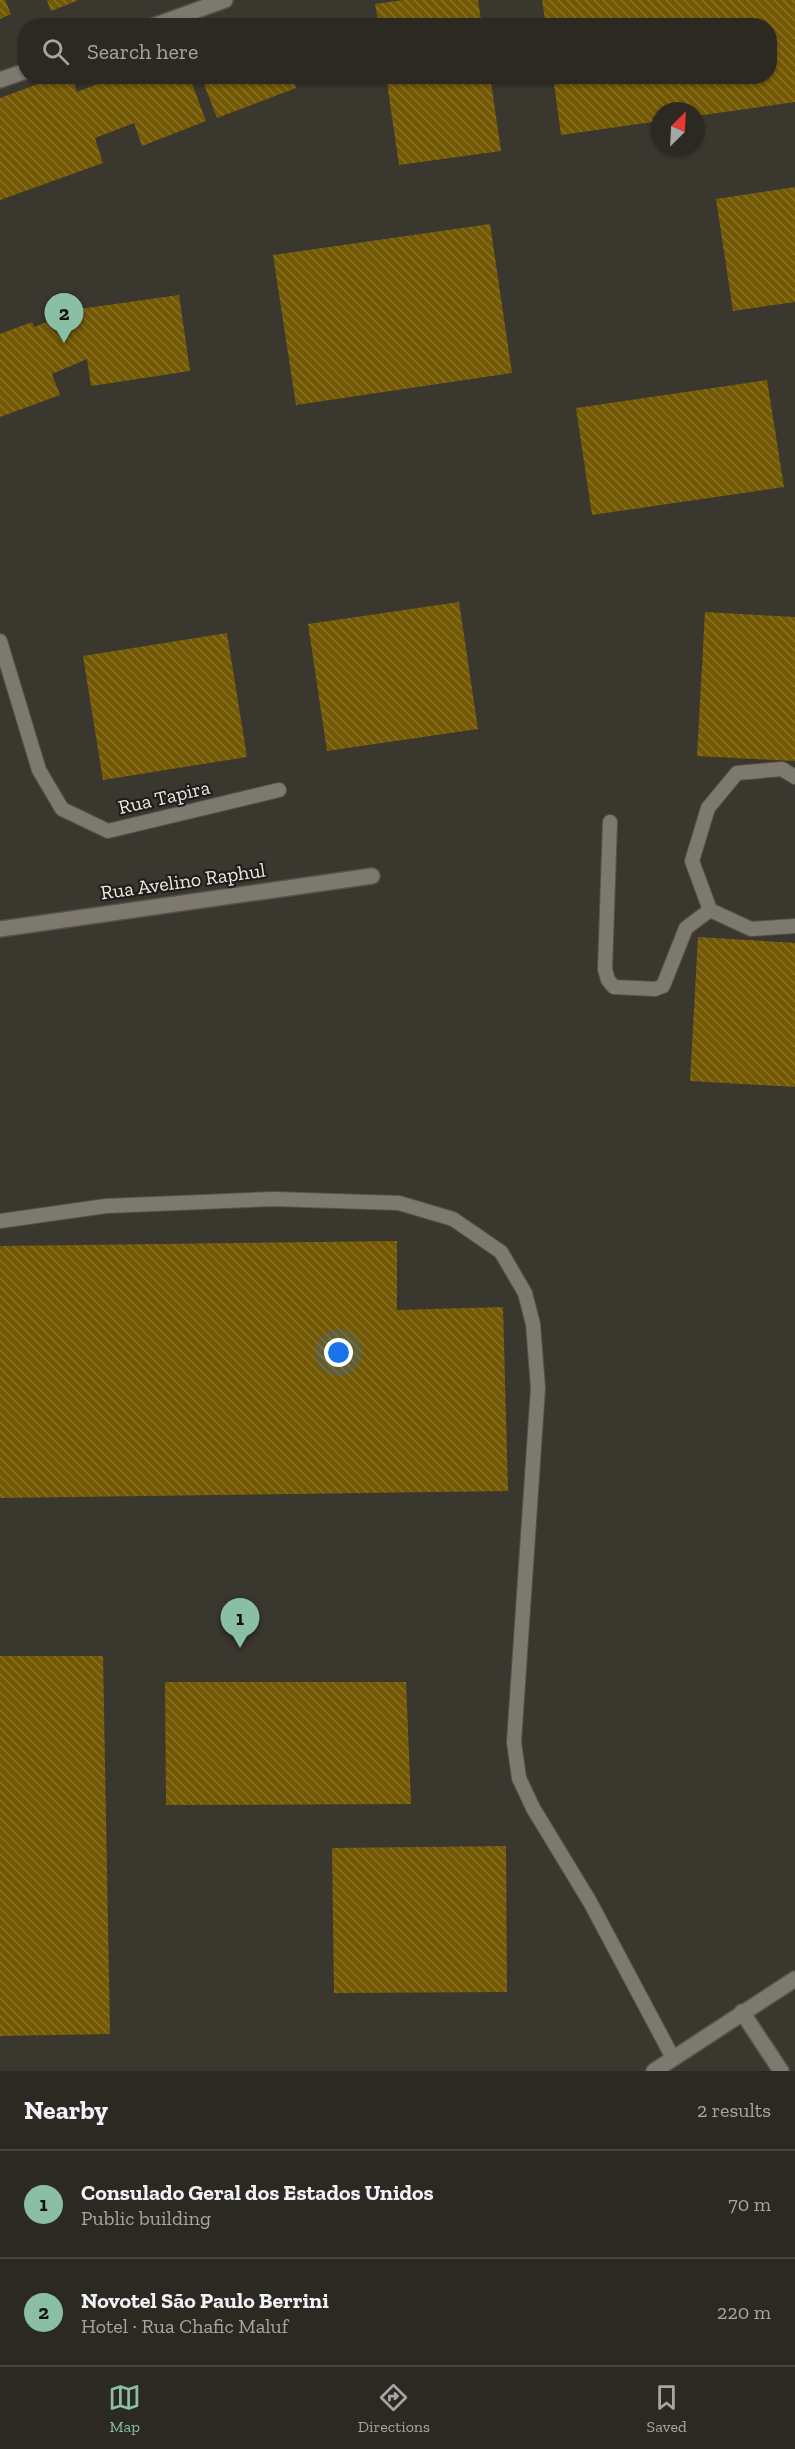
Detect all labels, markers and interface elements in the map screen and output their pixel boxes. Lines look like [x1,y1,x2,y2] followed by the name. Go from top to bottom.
[18,18,777,84] search box
[39,35,72,68] icon: search
[87,38,198,65] text: Search here
[651,102,705,156] north arrow
[44,294,84,343] pin: 2
[116,775,213,819] street label: Rua Tapira
[99,858,267,904] street label: Rua Avelino Raphul
[324,1338,353,1367] your location
[220,1598,260,1648] pin: 1
[24,2094,108,2126] text: Nearby
[697,2098,771,2122] text: 2 results
[81,2179,434,2206] text: Consulado Geral dos Estados Unidos
[39,2192,48,2216] text: 1
[728,2192,771,2216] text: 70 m
[81,2206,211,2230] text: Public building
[81,2287,329,2314] text: Novotel São Paulo Berrini
[38,2300,49,2324] text: 2
[717,2300,771,2324] text: 220 m
[81,2314,288,2338] text: Hotel · Rua Chafic Maluf
[108,2381,141,2436] tab: Map
[358,2381,430,2436] tab: Directions
[647,2381,687,2436] tab: Saved

